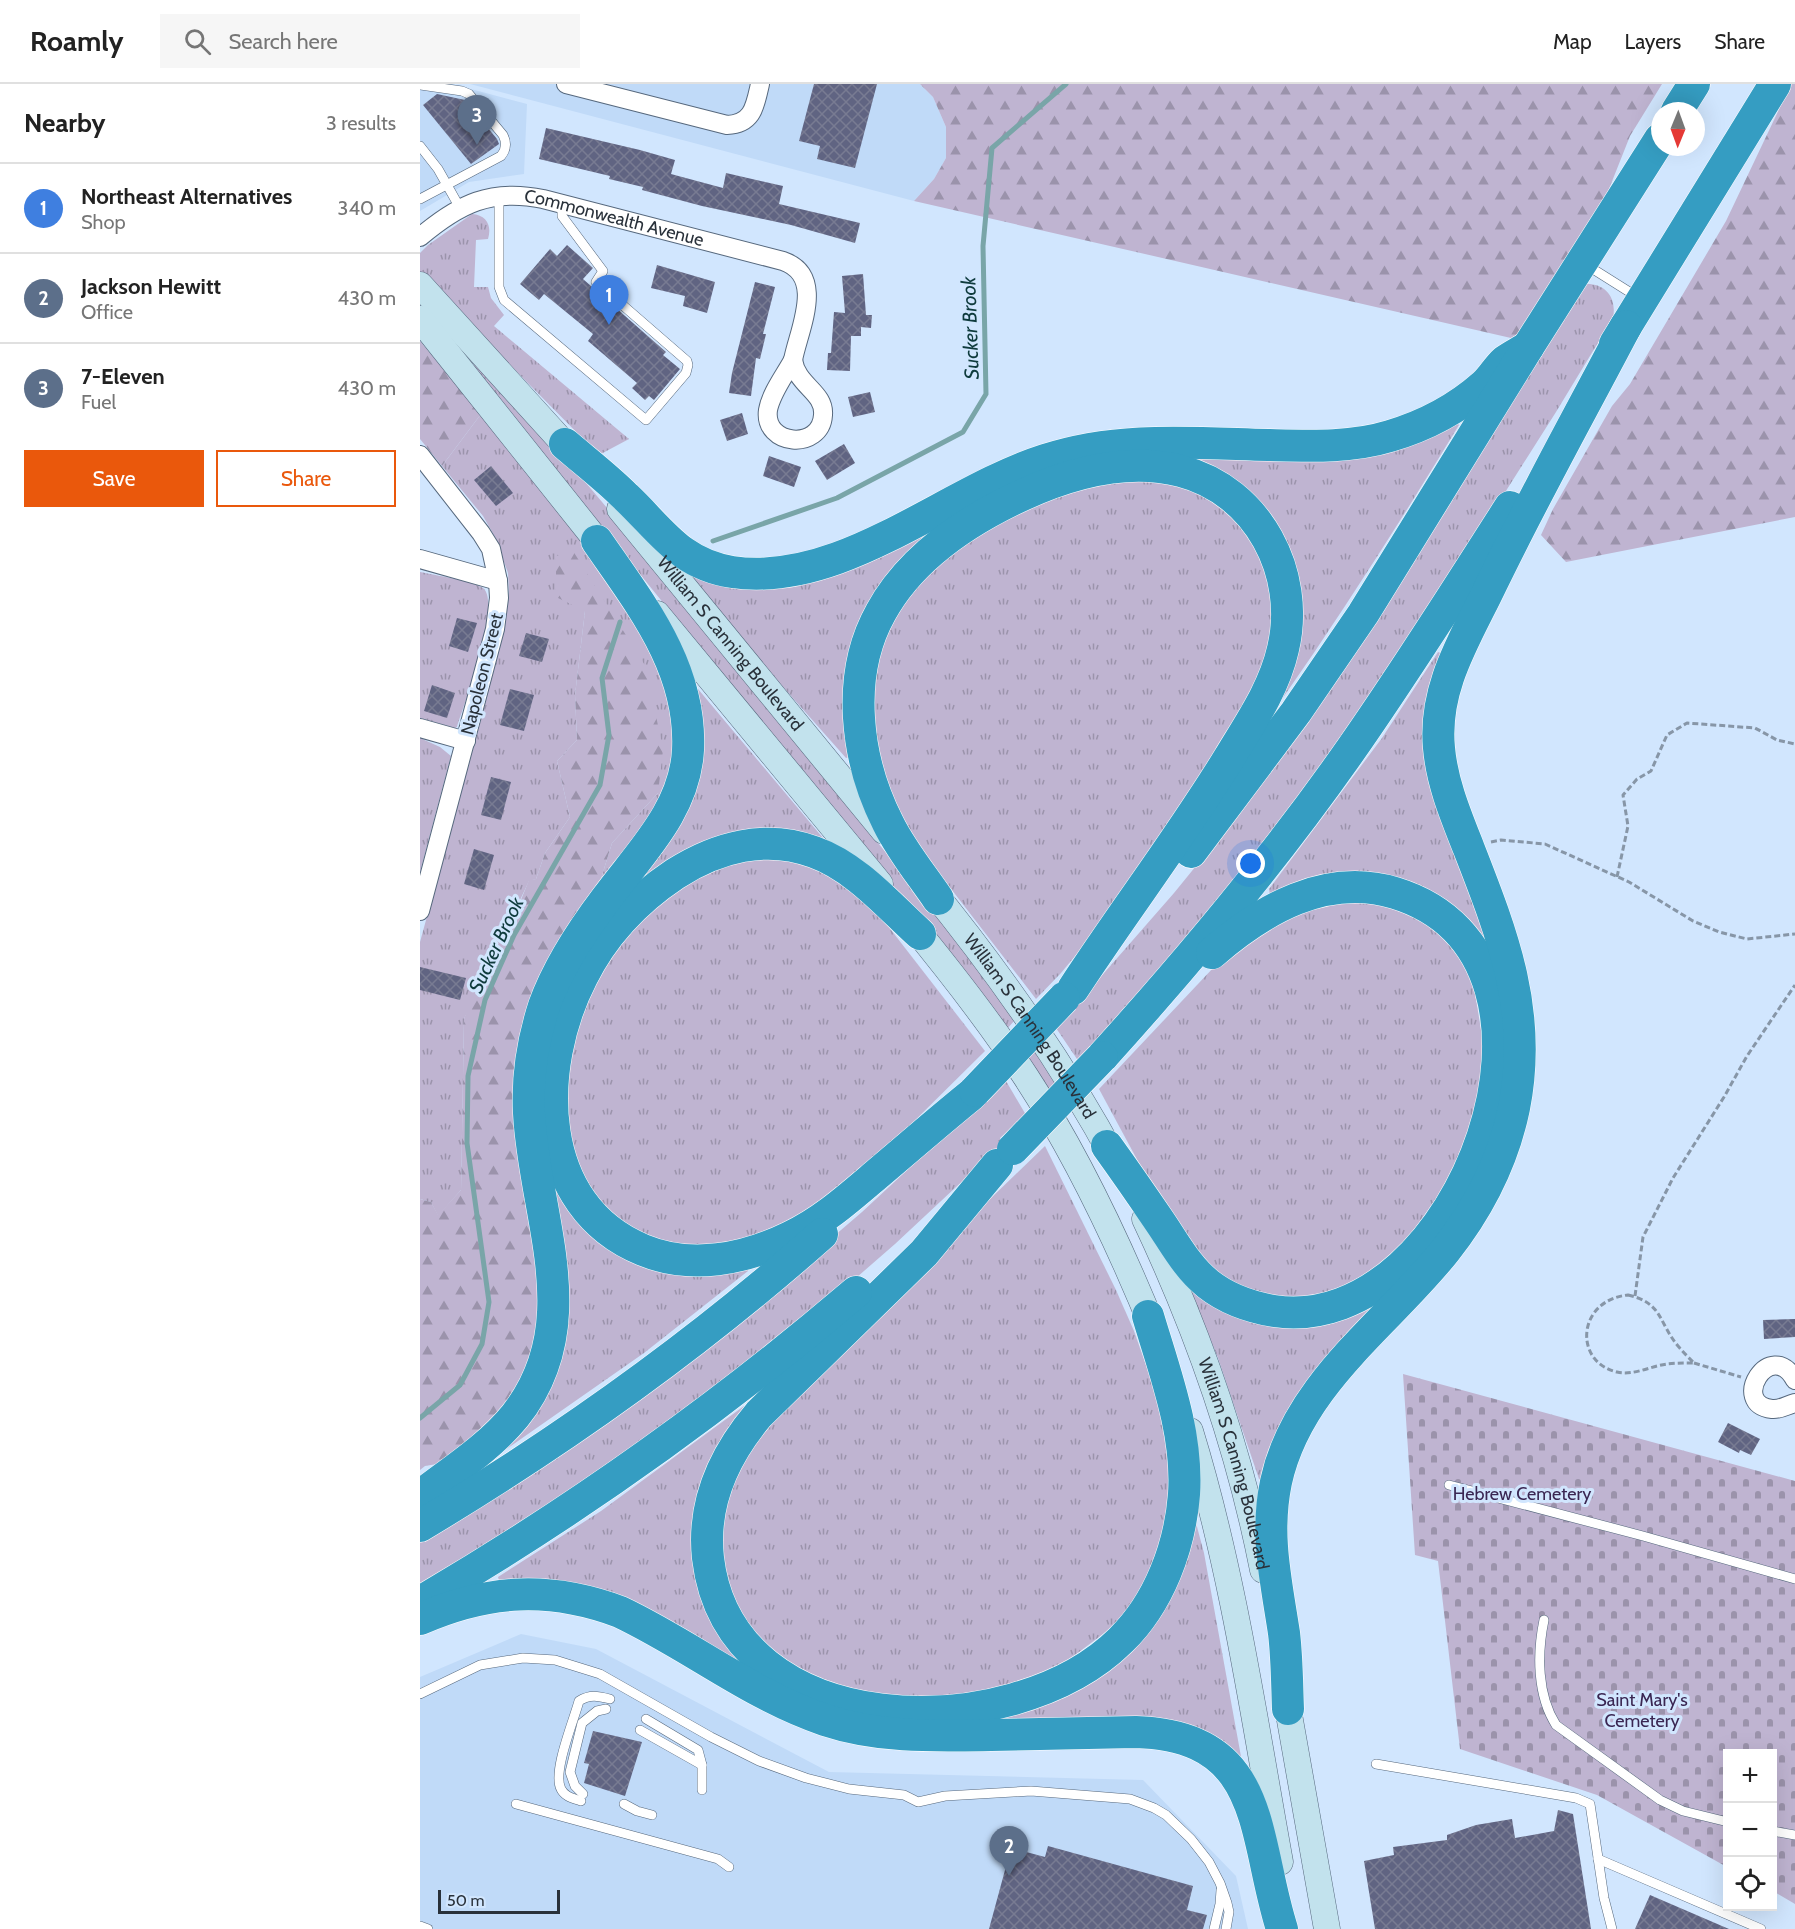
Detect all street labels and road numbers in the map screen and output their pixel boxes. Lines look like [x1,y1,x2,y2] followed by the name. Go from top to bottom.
[523,185,706,251] street label: Commonwealth Avenue
[652,552,808,735] street label: William S Canning Boulevard
[456,611,508,737] street label: Napoleon Street
[959,929,1100,1123] street label: William S Canning Boulevard
[1193,1355,1274,1572] street label: William S Canning Boulevard

